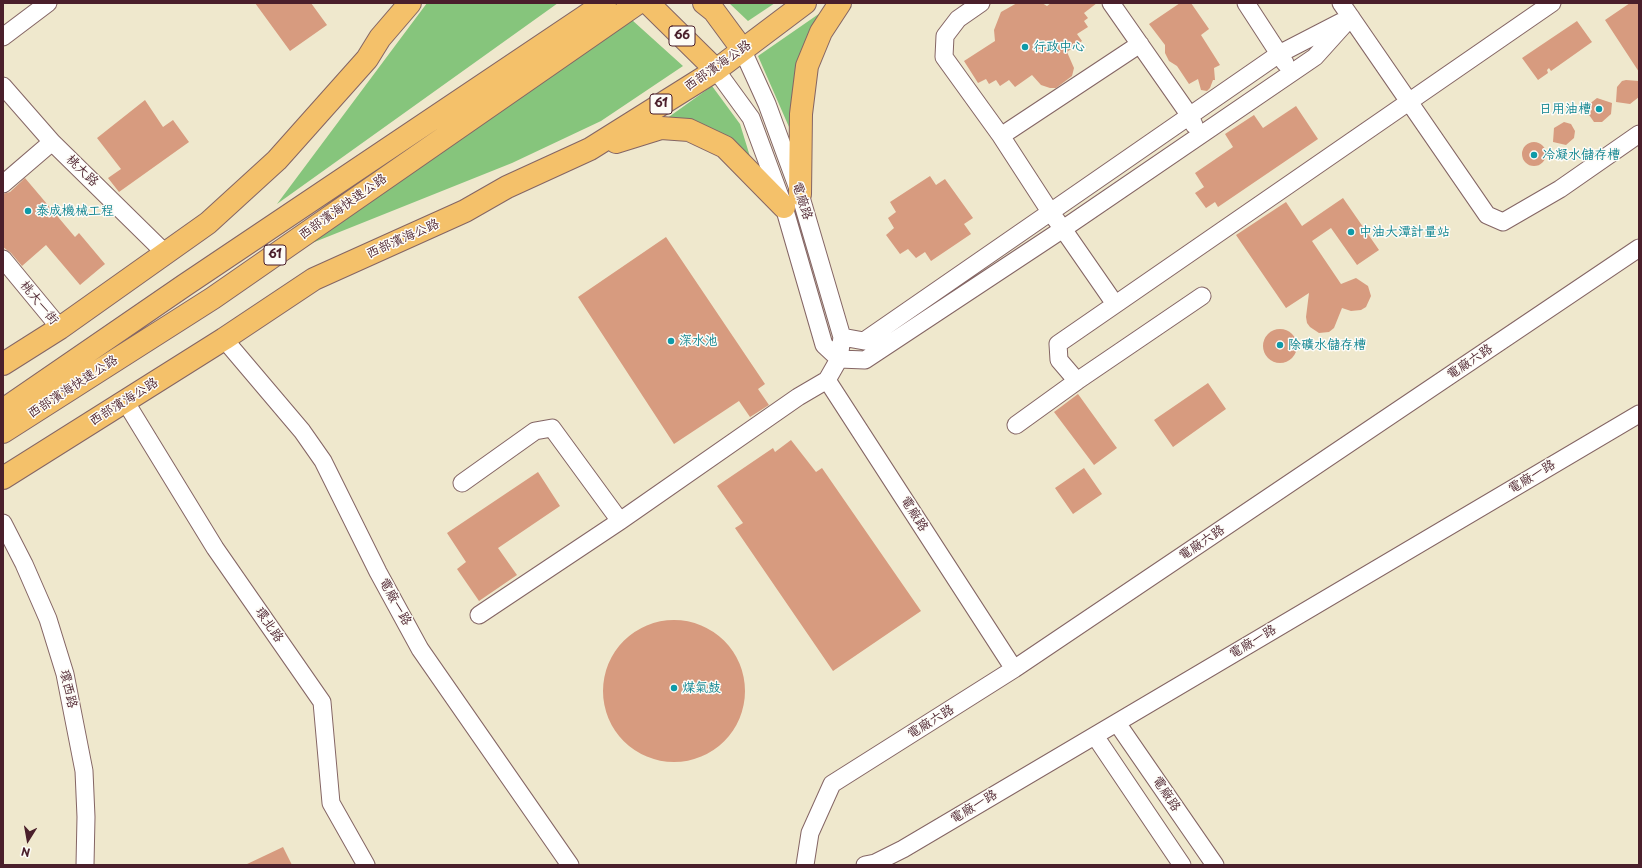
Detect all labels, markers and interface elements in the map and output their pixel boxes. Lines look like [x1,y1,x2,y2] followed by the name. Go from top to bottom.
[669,26,695,46] road number: 66
[682,37,754,95] street label: 西部濱海公路
[1033,39,1085,55] place label: 行政中心
[1020,42,1030,52] marker: 行政中心
[650,94,672,114] road number: 61
[1539,101,1591,117] place label: 日用油槽
[1594,104,1604,114] marker: 日用油槽
[1542,147,1620,163] place label: 冷凝水儲存槽
[1529,150,1539,160] marker: 冷凝水儲存槽
[63,152,101,190] street label: 桃大路
[296,171,390,243] street label: 西部濱海快速公路
[789,180,815,222] street label: 電廠路
[36,203,114,219] place label: 泰成機械工程
[23,206,33,216] marker: 泰成機械工程
[364,216,442,262] street label: 西部濱海公路
[1359,224,1450,240] place label: 中油大潭計量站
[1346,227,1356,237] marker: 中油大潭計量站
[264,245,286,265] road number: 61
[17,278,61,328] street label: 桃大一街
[679,333,718,349] place label: 深水池
[666,336,676,346] marker: 深水池
[1288,337,1366,353] place label: 除礦水儲存槽
[1275,340,1285,350] marker: 除礦水儲存槽
[1444,341,1496,383] street label: 電廠六路
[25,352,121,422] street label: 西部濱海快速公路
[87,375,161,429] street label: 西部濱海公路
[1506,457,1558,497] street label: 電廠一路
[897,493,931,535] street label: 電廠路
[1176,522,1228,564] street label: 電廠六路
[376,575,414,629] street label: 電廠一路
[251,605,287,645] street label: 環北路
[1227,622,1279,662] street label: 電廠一路
[56,668,80,710] street label: 環西路
[682,680,721,696] place label: 煤氣鼓
[669,683,679,693] marker: 煤氣鼓
[905,702,957,742] street label: 電廠六路
[1149,773,1183,815] street label: 電廠路
[948,787,1000,827] street label: 電廠一路
[8,820,48,860] north arrow
[20,843,32,861] text: N

